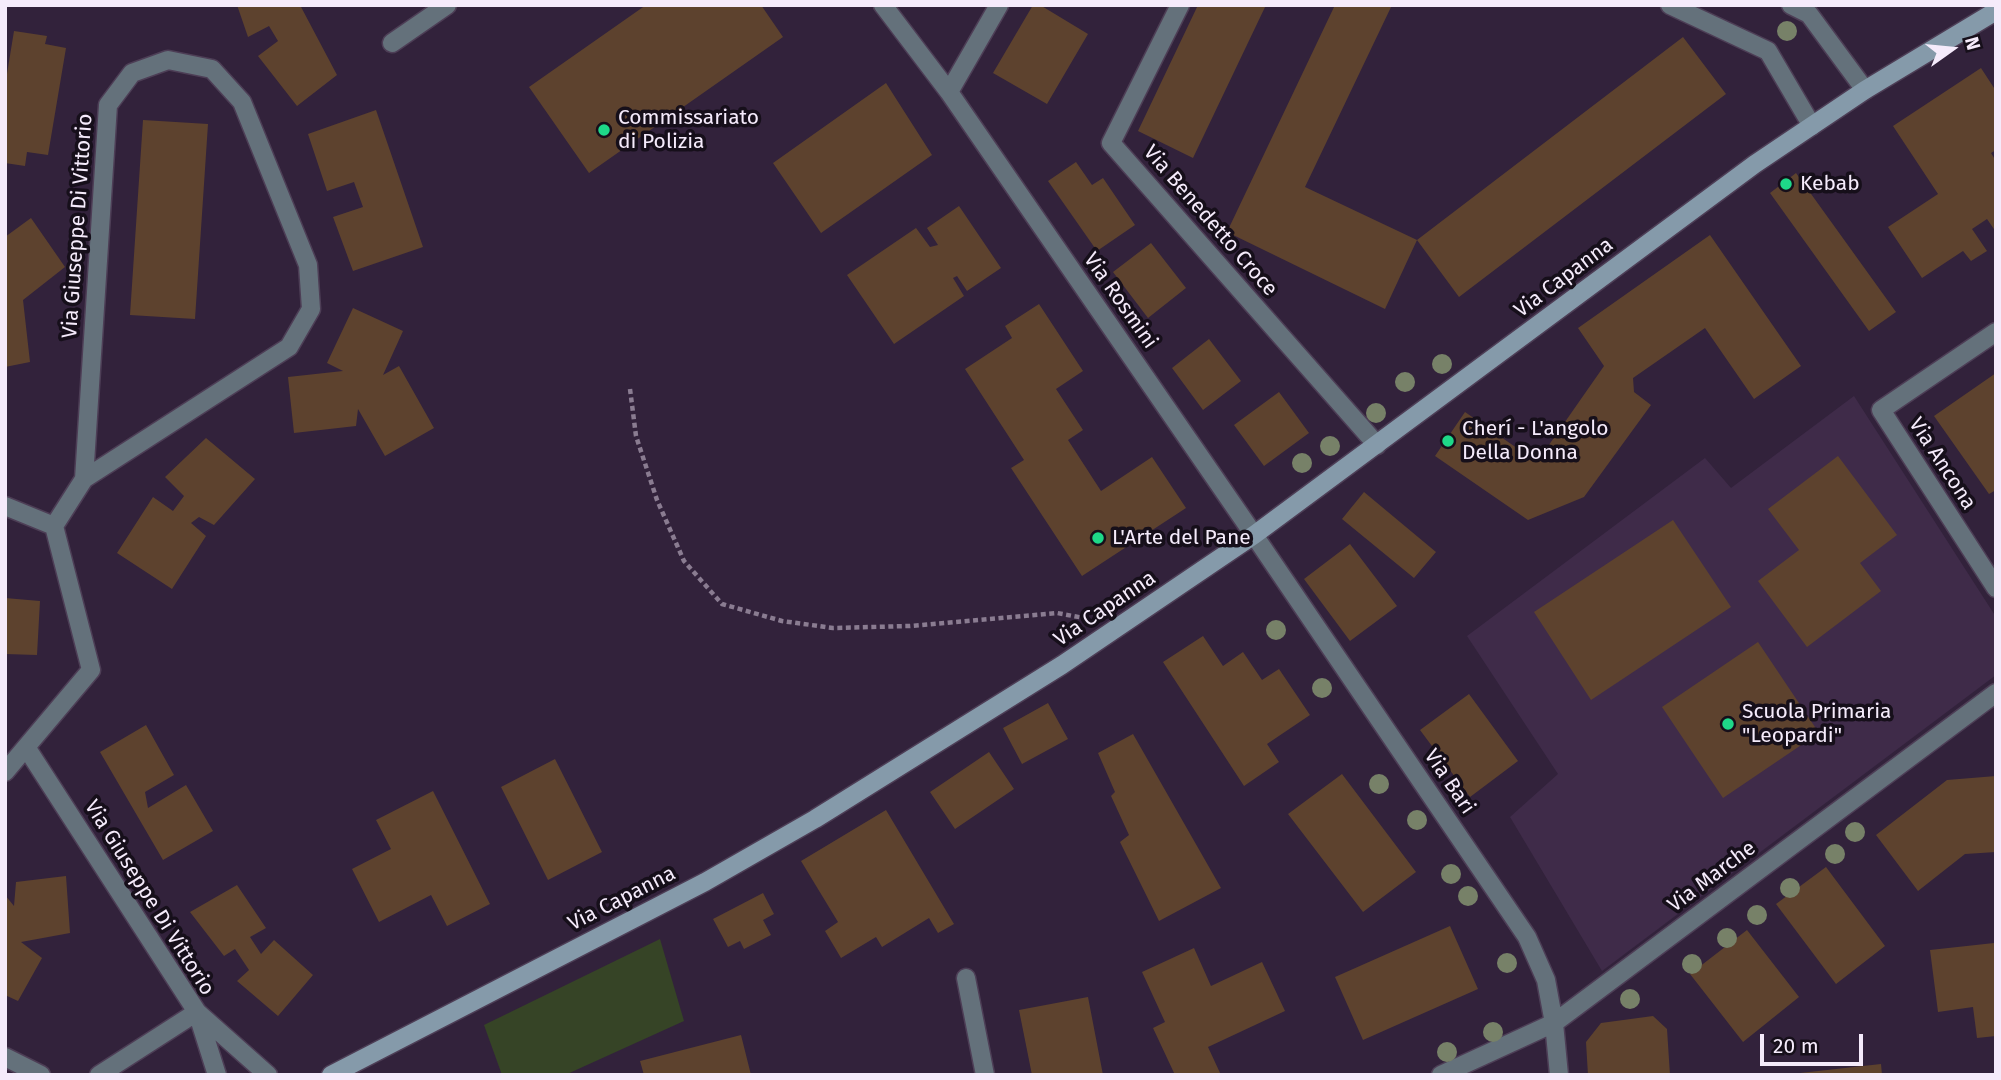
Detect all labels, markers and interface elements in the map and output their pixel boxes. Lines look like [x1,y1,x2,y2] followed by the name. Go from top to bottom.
[1917,14,1987,84] north arrow
[1960,34,1986,52] text: N
[618,105,759,155] place label: Commissariato di Polizia
[58,113,98,339] street label: Via Giuseppe Di Vittorio
[596,122,612,138] marker: Commissariato di Polizia
[1138,140,1282,302] street label: Via Benedetto Croce
[1800,171,1860,197] place label: Kebab
[1778,176,1794,192] marker: Kebab
[1510,233,1618,323] street label: Via Capanna
[1078,248,1162,354] street label: Via Rosmini
[1903,413,1981,515] street label: Via Ancona
[1462,416,1608,466] place label: Cherí - L'angolo Della Donna
[1440,433,1456,449] marker: Cherí - L'angolo Della Donna
[1112,525,1251,551] place label: L'Arte del Pane
[1090,530,1106,546] marker: L'Arte del Pane
[1049,566,1161,652] street label: Via Capanna
[1742,699,1891,749] place label: Scuola Primaria "Leopardi"
[1720,716,1736,732] marker: Scuola Primaria "Leopardi"
[1418,745,1480,819] street label: Via Bari
[79,796,219,1000] street label: Via Giuseppe Di Vittorio
[1663,836,1761,918] street label: Via Marche
[564,861,680,937] street label: Via Capanna
[1763,1020,1866,1064] scale bar
[1773,1033,1819,1059] text: 20 m

